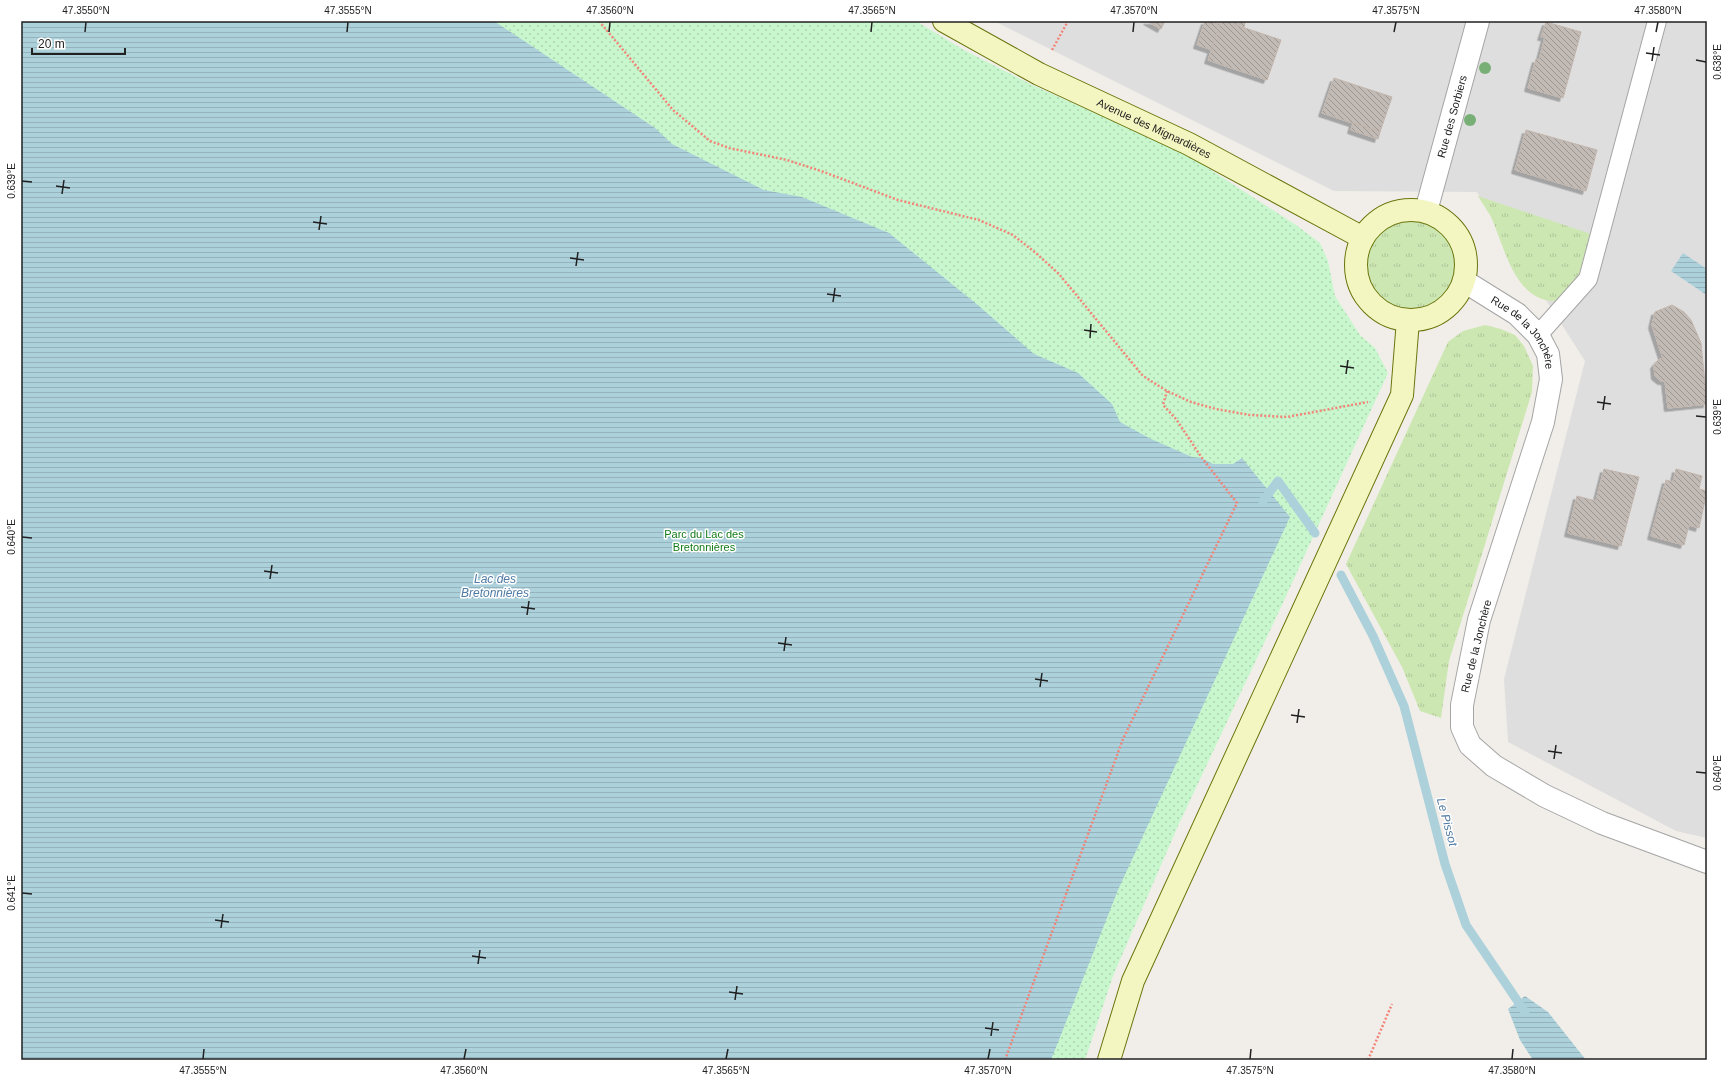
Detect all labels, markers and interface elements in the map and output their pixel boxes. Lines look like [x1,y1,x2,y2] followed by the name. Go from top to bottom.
[62,5,110,16] text: 47.3550°N
[324,5,372,16] text: 47.3555°N
[586,5,634,16] text: 47.3560°N
[848,5,896,16] text: 47.3565°N
[1110,5,1158,16] text: 47.3570°N
[1372,5,1420,16] text: 47.3575°N
[1634,5,1682,16] text: 47.3580°N
[32,30,125,56] scale bar
[38,37,65,51] text: 20 m
[1712,44,1723,80] text: 0.638°E
[1435,73,1469,159] street label: Rue des Sorbiers
[1095,96,1213,161] street label: Avenue des Mignardières
[6,163,17,199] text: 0.639°E
[1489,293,1556,370] street label: Rue de la Jonchère
[1712,399,1723,435] text: 0.639°E
[6,519,17,555] text: 0.640°E
[664,528,744,553] park label: Parc du Lac des Bretonnières
[461,572,529,600] water label: Lac des Bretonnières
[1459,598,1493,694] street label: Rue de la Jonchère
[1712,755,1723,791] text: 0.640°E
[1434,796,1460,848] water label: Le Pissot
[6,875,17,911] text: 0.641°E
[179,1065,227,1076] text: 47.3555°N
[440,1065,488,1076] text: 47.3560°N
[702,1065,750,1076] text: 47.3565°N
[964,1065,1012,1076] text: 47.3570°N
[1226,1065,1274,1076] text: 47.3575°N
[1488,1065,1536,1076] text: 47.3580°N

